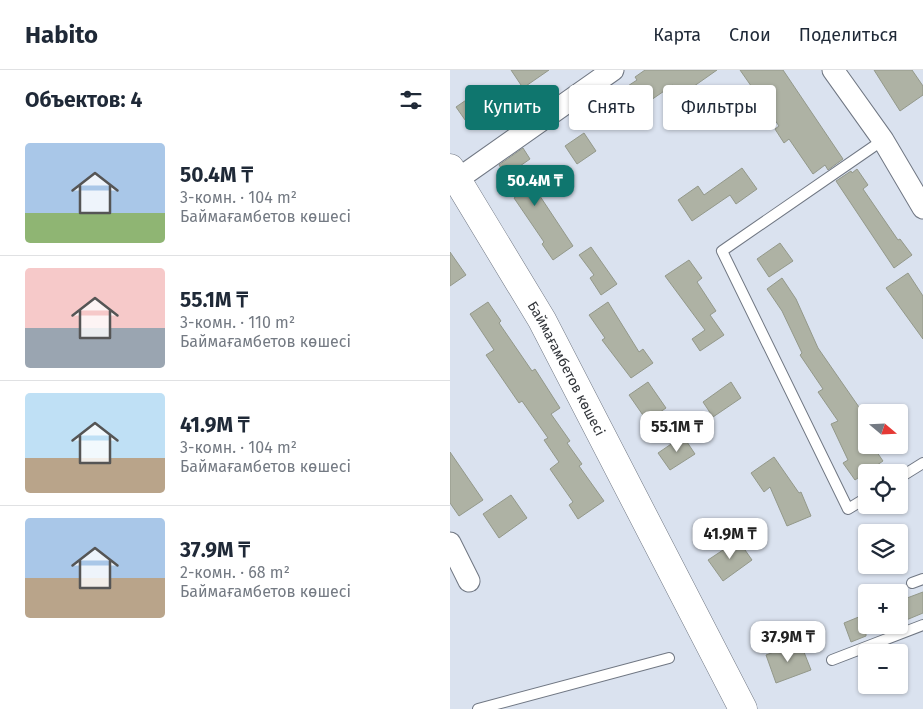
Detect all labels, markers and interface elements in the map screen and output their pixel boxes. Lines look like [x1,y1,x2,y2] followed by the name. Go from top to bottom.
[25,21,98,49] text: Habito
[653,24,701,46] text: Карта
[729,24,771,46] text: Слои
[799,24,898,46] text: Поделиться
[465,85,559,130] chip: Купить
[569,85,653,130] chip: Снять
[663,85,776,130] chip: Фильтры
[397,86,425,114] icon: filters
[25,87,142,113] text: Объектов: 4
[180,162,253,188] text: 50.4M ₸
[65,163,125,223] icon: home
[489,164,581,207] pin: 50.4M ₸
[507,171,563,190] text: 50.4M ₸
[180,188,297,207] text: 3-комн. · 104 m²
[180,207,351,226] text: Баймағамбетов көшесі
[180,287,248,313] text: 55.1M ₸
[65,288,125,348] icon: home
[524,298,609,439] street label: Баймағамбетов көшесі
[180,313,295,332] text: 3-комн. · 110 m²
[180,332,351,351] text: Баймағамбетов көшесі
[858,404,908,454] north arrow
[858,404,908,694] map controls
[631,410,723,453] pin: 55.1M ₸
[180,412,249,438] text: 41.9M ₸
[65,413,125,473] icon: home
[651,417,703,436] text: 55.1M ₸
[180,438,297,457] text: 3-комн. · 104 m²
[180,457,351,476] text: Баймағамбетов көшесі
[858,464,908,514] button: locate
[684,518,776,560] pin: 41.9M ₸
[704,524,756,543] text: 41.9M ₸
[858,524,908,574] button: layers
[180,537,250,563] text: 37.9M ₸
[65,538,125,598] icon: home
[180,563,290,582] text: 2-комн. · 68 m²
[180,582,351,601] text: Баймағамбетов көшесі
[858,584,908,634] button: +
[742,620,834,663] pin: 37.9M ₸
[761,627,815,646] text: 37.9M ₸
[858,644,908,694] button: −

